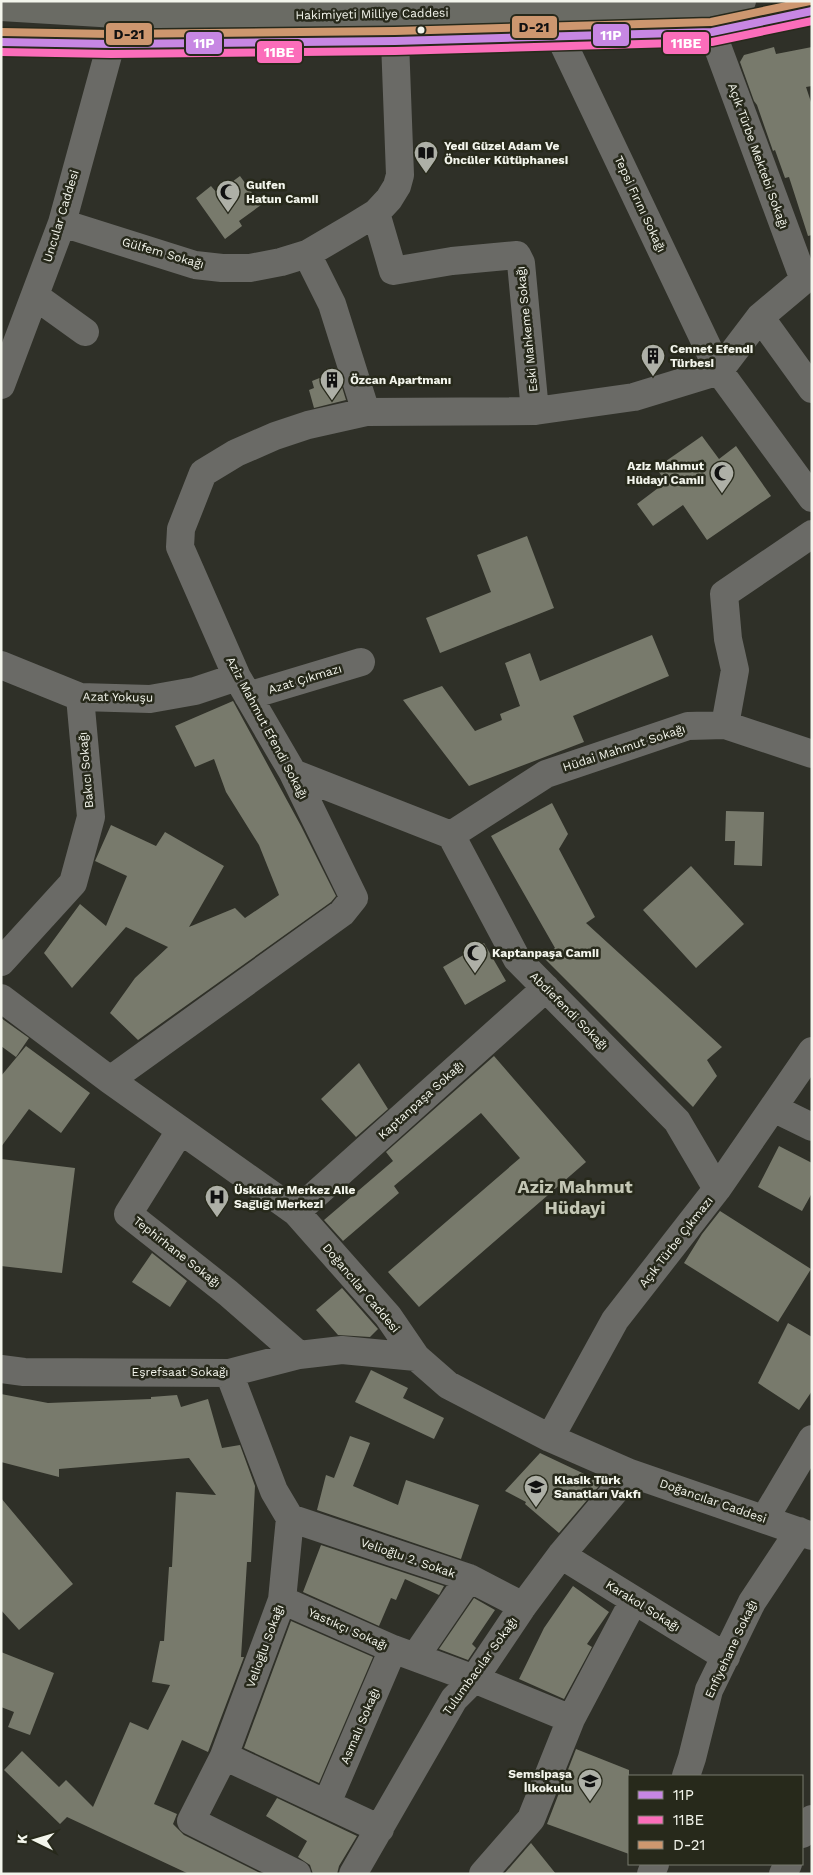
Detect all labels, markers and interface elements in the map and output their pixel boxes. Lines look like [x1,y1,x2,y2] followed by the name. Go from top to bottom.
[295,6,449,22] street label: Hakimiyeti Milliye Caddesi
[511,15,558,39] line badge: D-21
[518,19,550,35] text: D-21
[105,22,153,46] line badge: D-21
[592,23,630,47] line badge: 11P
[416,25,426,35] unlabelled marker
[113,26,145,42] text: D-21
[600,27,622,43] text: 11P
[185,31,223,55] line badge: 11P
[662,31,710,55] line badge: 11BE
[193,35,215,51] text: 11P
[671,35,701,51] text: 11BE
[256,40,303,64] line badge: 11BE
[264,44,294,60] text: 11BE
[725,81,791,231] street label: Açık Türbe Mektebi Sokağı
[444,139,568,167] place label: Yedi Güzel Adam Ve Öncüler Kütüphanesi
[413,140,439,174] library icon: Yedi Güzel Adam Ve Öncüler Kütüphanesi
[612,154,668,254] street label: Tepsi Fırını Sokağı
[40,168,82,264] street label: Uncular Caddesi
[246,178,319,206] place label: Gulfen Hatun Camii
[215,179,241,213] mosque icon: Gulfen Hatun Camii
[120,235,206,271] street label: Gülfem Sokağı
[513,265,541,393] street label: Eski Mahkeme Sokağı
[670,342,753,370] place label: Cennet Efendi Türbesi
[640,343,666,377] building icon: Cennet Efendi Türbesi
[319,367,345,401] building icon: Özcan Apartmanı
[350,373,451,387] place label: Özcan Apartmanı
[627,459,705,487] place label: Aziz Mahmut Hüdayi Camii
[709,460,735,494] mosque icon: Aziz Mahmut Hüdayi Camii
[223,654,311,802] street label: Aziz Mahmut Efendi Sokağı
[267,661,343,697] street label: Azat Çıkmazı
[83,689,153,705] street label: Azat Yokuşu
[561,722,687,774] street label: Hüdai Mahmut Sokağı
[76,731,96,809] street label: Bakıcı Sokağı
[462,940,488,974] mosque icon: Kaptanpaşa Camii
[492,946,599,960] place label: Kaptanpaşa Camii
[527,969,611,1053] street label: Abdiefendi Sokağı
[375,1058,467,1142] street label: Kaptanpaşa Sokağı
[517,1176,633,1218] district label: Aziz Mahmut Hüdayi
[234,1183,356,1211] place label: Üsküdar Merkez Aile Sağlığı Merkezi
[204,1184,230,1218] hospital icon: Üsküdar Merkez Aile Sağlığı Merkezi
[636,1194,716,1290] street label: Açık Türbe Çıkmazı
[131,1214,223,1290] street label: Tephirhane Sokağı
[320,1241,402,1335] street label: Doğancılar Caddesi
[132,1365,229,1379] street label: Eşrefsaat Sokağı
[554,1473,641,1501] place label: Klasik Türk Sanatları Vakfı
[523,1474,549,1508] school or university icon: Klasik Türk Sanatları Vakfı
[658,1476,768,1526] street label: Doğancılar Caddesi
[359,1535,457,1581] street label: Velioğlu 2. Sokak
[603,1578,683,1634] street label: Karakol Sokağı
[702,1598,760,1700] street label: Enfiyehane Sokağı
[243,1602,287,1690] street label: Velioğlu Sokağı
[306,1605,390,1653] street label: Yastıkçı Sokağı
[440,1614,520,1718] street label: Tulumbacılar Sokağı
[338,1686,382,1766] street label: Asmalı Sokağı
[508,1767,572,1795] place label: Semsipaşa İlkokulu
[577,1768,603,1802] school or university icon: Semsipaşa İlkokulu
[628,1775,803,1865] legend
[673,1786,694,1804] text: 11P
[673,1811,704,1829] text: 11BE
[10,1815,60,1865] north arrow
[14,1833,30,1844] text: K
[673,1836,705,1854] text: D-21

